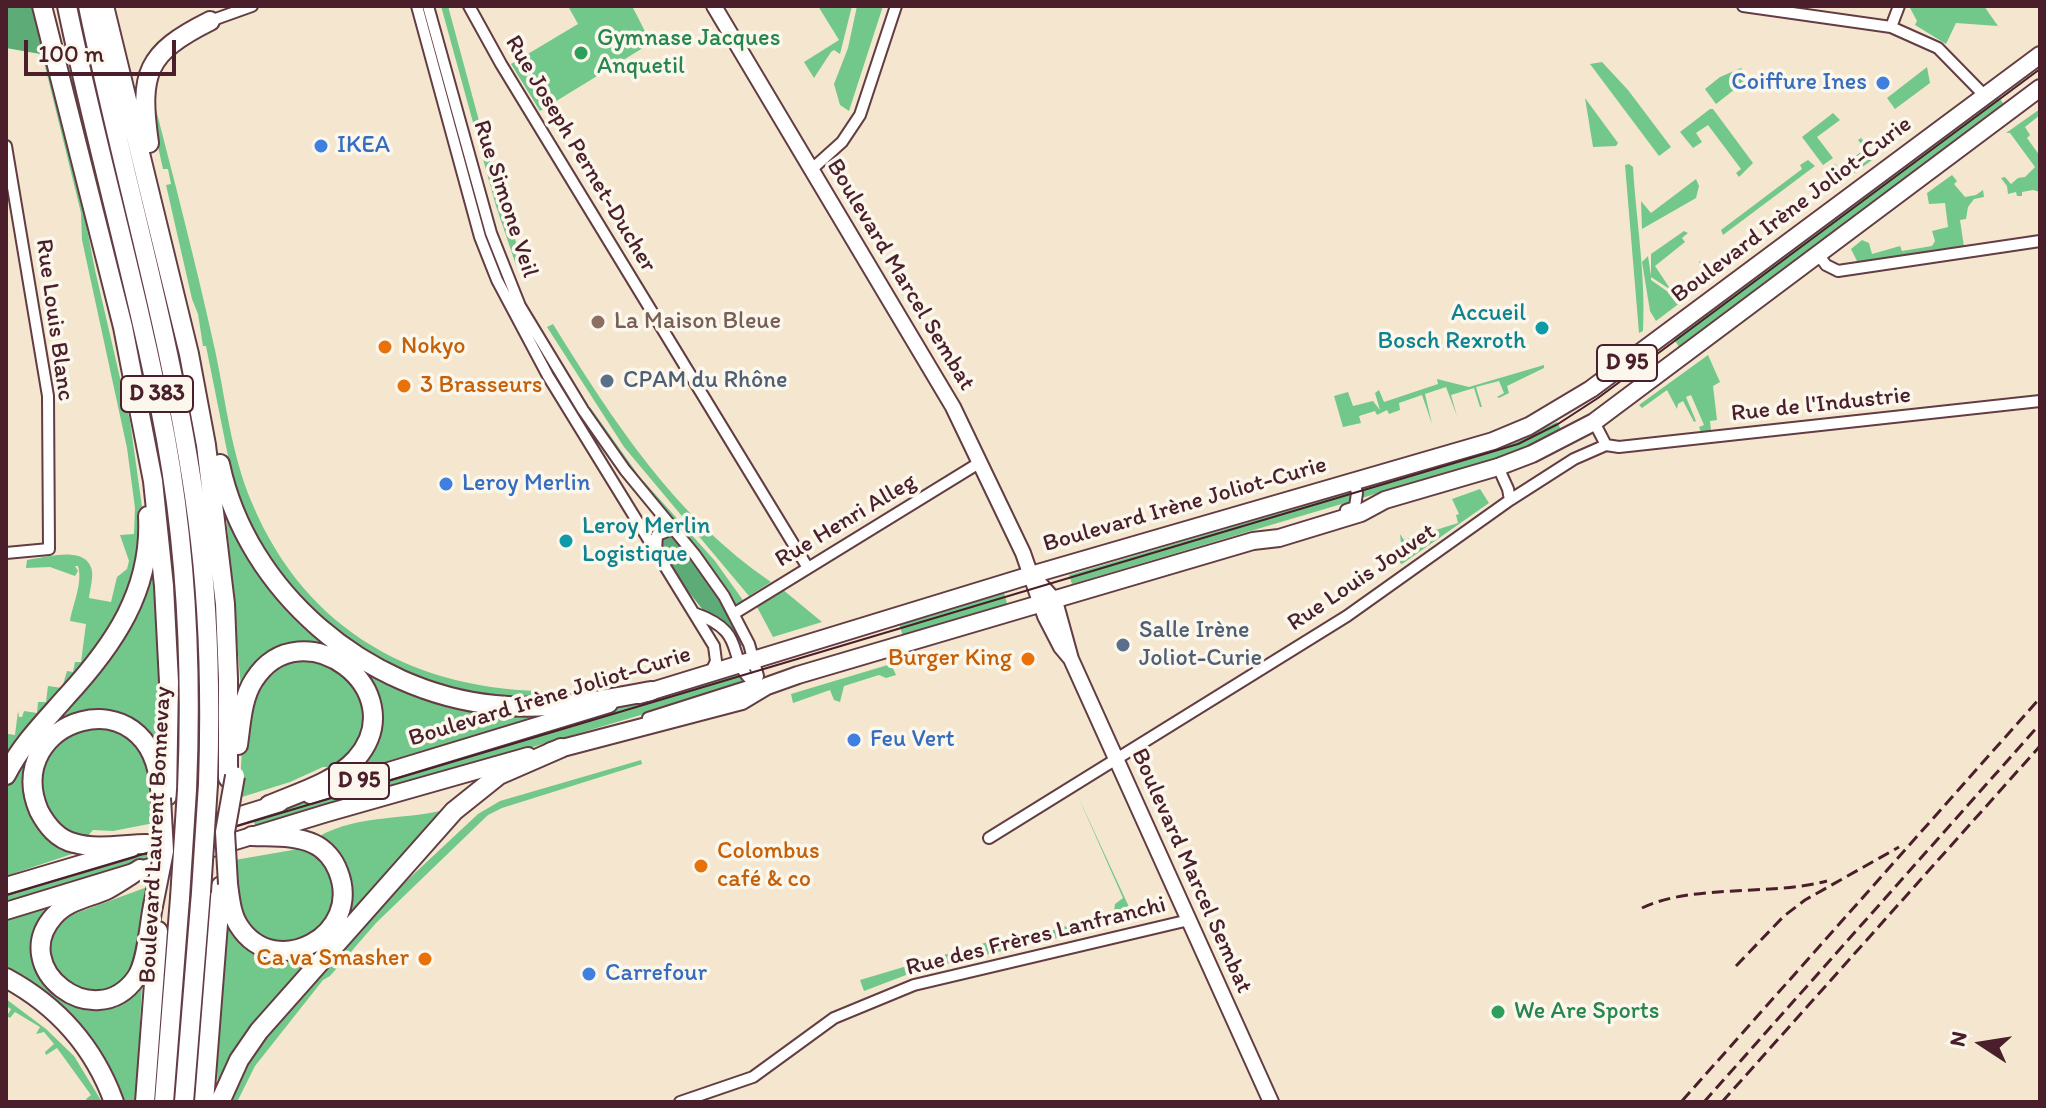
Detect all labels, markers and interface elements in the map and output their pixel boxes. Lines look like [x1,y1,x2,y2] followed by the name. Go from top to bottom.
[28,24,180,74] scale bar
[597,25,780,81] place label: Gymnase Jacques Anquetil
[498,31,662,277] street label: Rue Joseph Pernet-Ducher
[38,39,104,68] text: 100 m
[572,44,590,62] marker: Gymnase Jacques Anquetil
[1731,69,1867,97] place label: Coiffure Ines
[1874,74,1892,92] marker: Coiffure Ines
[1666,110,1918,310] street label: Boulevard Irène Joliot-Curie
[466,117,544,281] street label: Rue Simone Veil
[337,132,390,160] place label: IKEA
[312,137,330,155] marker: IKEA
[819,154,981,396] street label: Boulevard Marcel Sembat
[28,237,80,403] street label: Rue Louis Blanc
[1378,300,1526,356] place label: Accueil Bosch Rexroth
[614,308,781,336] place label: La Maison Bleue
[589,313,607,331] marker: La Maison Bleue
[1533,319,1551,337] marker: Accueil Bosch Rexroth
[401,333,465,361] place label: Nokyo
[376,338,394,356] marker: Nokyo
[1597,345,1657,381] road number: D 95
[623,367,787,395] place label: CPAM du Rhône
[420,372,542,400] place label: 3 Brasseurs
[598,372,616,390] marker: CPAM du Rhône
[121,376,193,412] road number: D 383
[395,377,413,395] marker: 3 Brasseurs
[1730,381,1912,429] street label: Rue de l'Industrie
[1040,451,1330,559] street label: Boulevard Irène Joliot-Curie
[770,468,922,574] street label: Rue Henri Alleg
[462,470,590,498] place label: Leroy Merlin
[437,475,455,493] marker: Leroy Merlin
[582,513,710,569] place label: Leroy Merlin Logistique
[1282,518,1442,638] street label: Rue Louis Jouvet
[557,532,575,550] marker: Leroy Merlin Logistique
[1139,617,1262,673] place label: Salle Irène Joliot-Curie
[1114,636,1132,654] marker: Salle Irène Joliot-Curie
[405,640,695,754] street label: Boulevard Irène Joliot-Curie
[888,645,1012,673] place label: Burger King
[1019,650,1037,668] marker: Burger King
[134,686,178,984] street label: Boulevard Laurent Bonnevay
[870,726,955,754] place label: Feu Vert
[845,731,863,749] marker: Feu Vert
[1124,744,1258,998] street label: Boulevard Marcel Sembat
[329,763,389,799] road number: D 95
[717,838,820,894] place label: Colombus café & co
[692,857,710,875] marker: Colombus café & co
[903,891,1169,983] street label: Rue des Frères Lanfranchi
[256,945,409,973] place label: Ca va Smasher
[416,950,434,968] marker: Ca va Smasher
[605,960,707,988] place label: Carrefour
[580,965,598,983] marker: Carrefour
[1514,998,1660,1026] place label: We Are Sports
[1489,1003,1507,1021] marker: We Are Sports
[1942,1004,2022,1084] north arrow
[1943,1029,1973,1049] text: N

